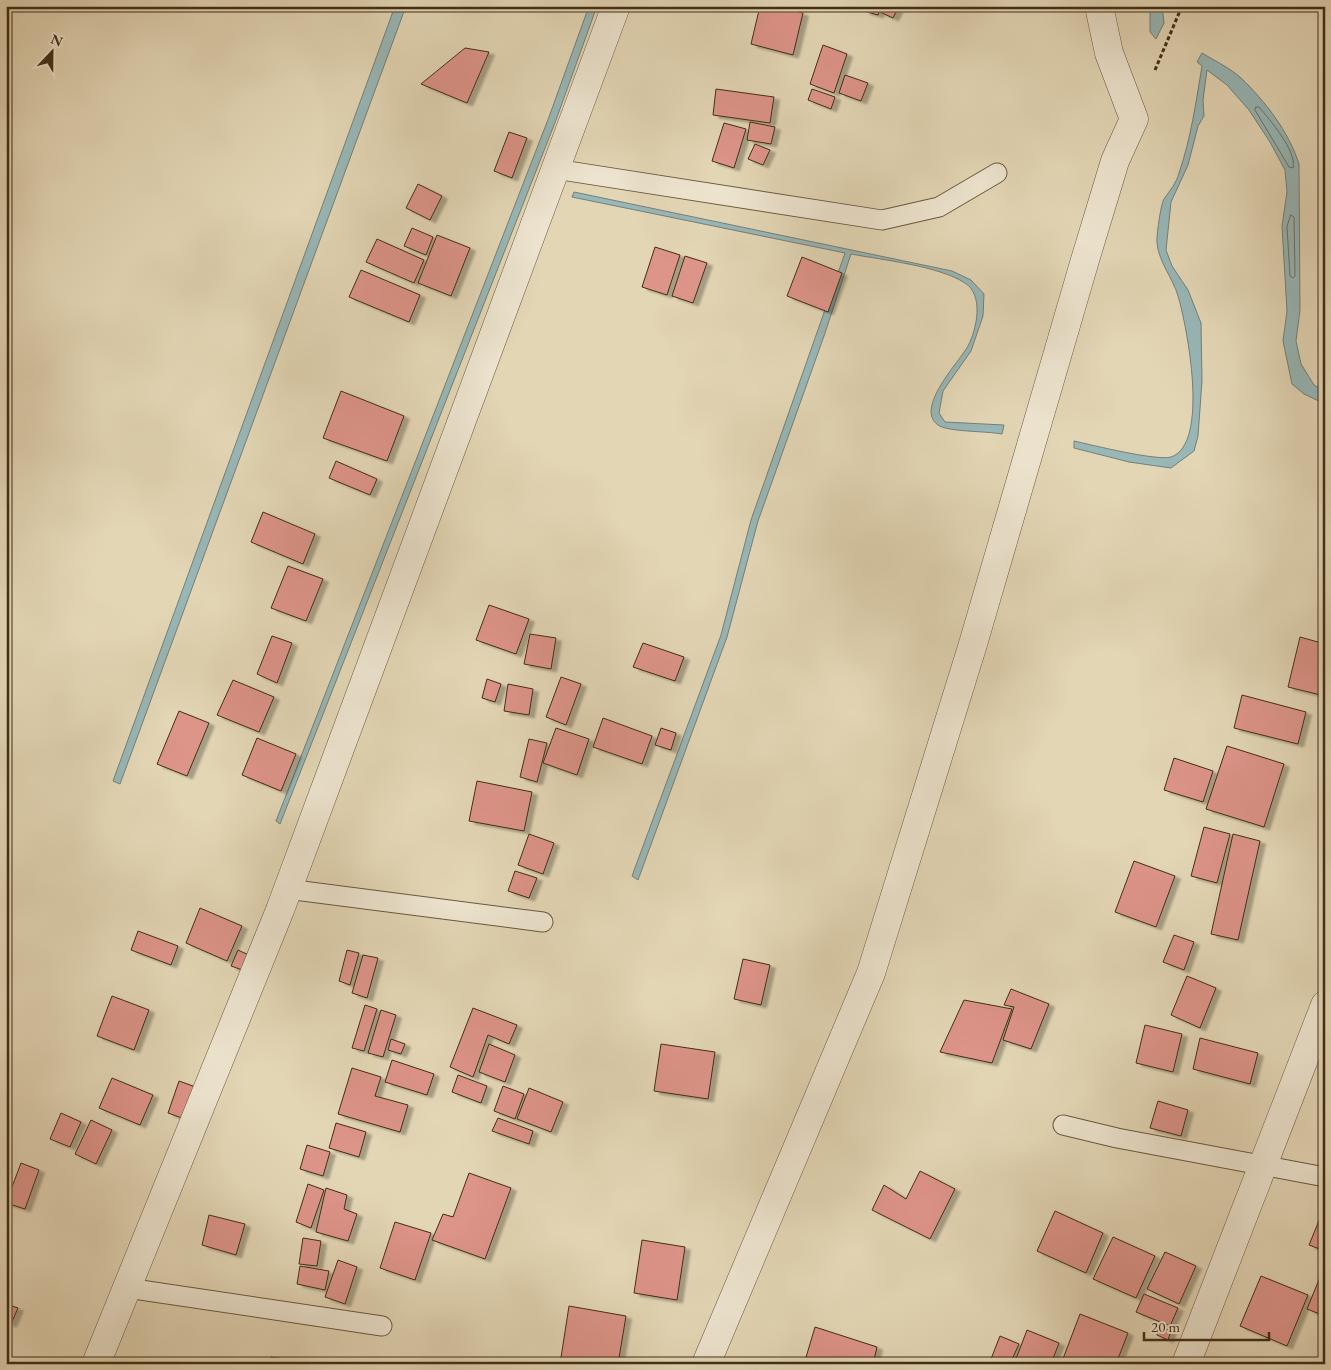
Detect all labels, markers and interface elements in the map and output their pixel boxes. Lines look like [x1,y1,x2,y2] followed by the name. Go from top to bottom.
[28,28,78,78] north arrow
[48,29,66,51] text: N
[1144,1310,1268,1342] scale bar
[1151,1317,1180,1336] text: 20 m

